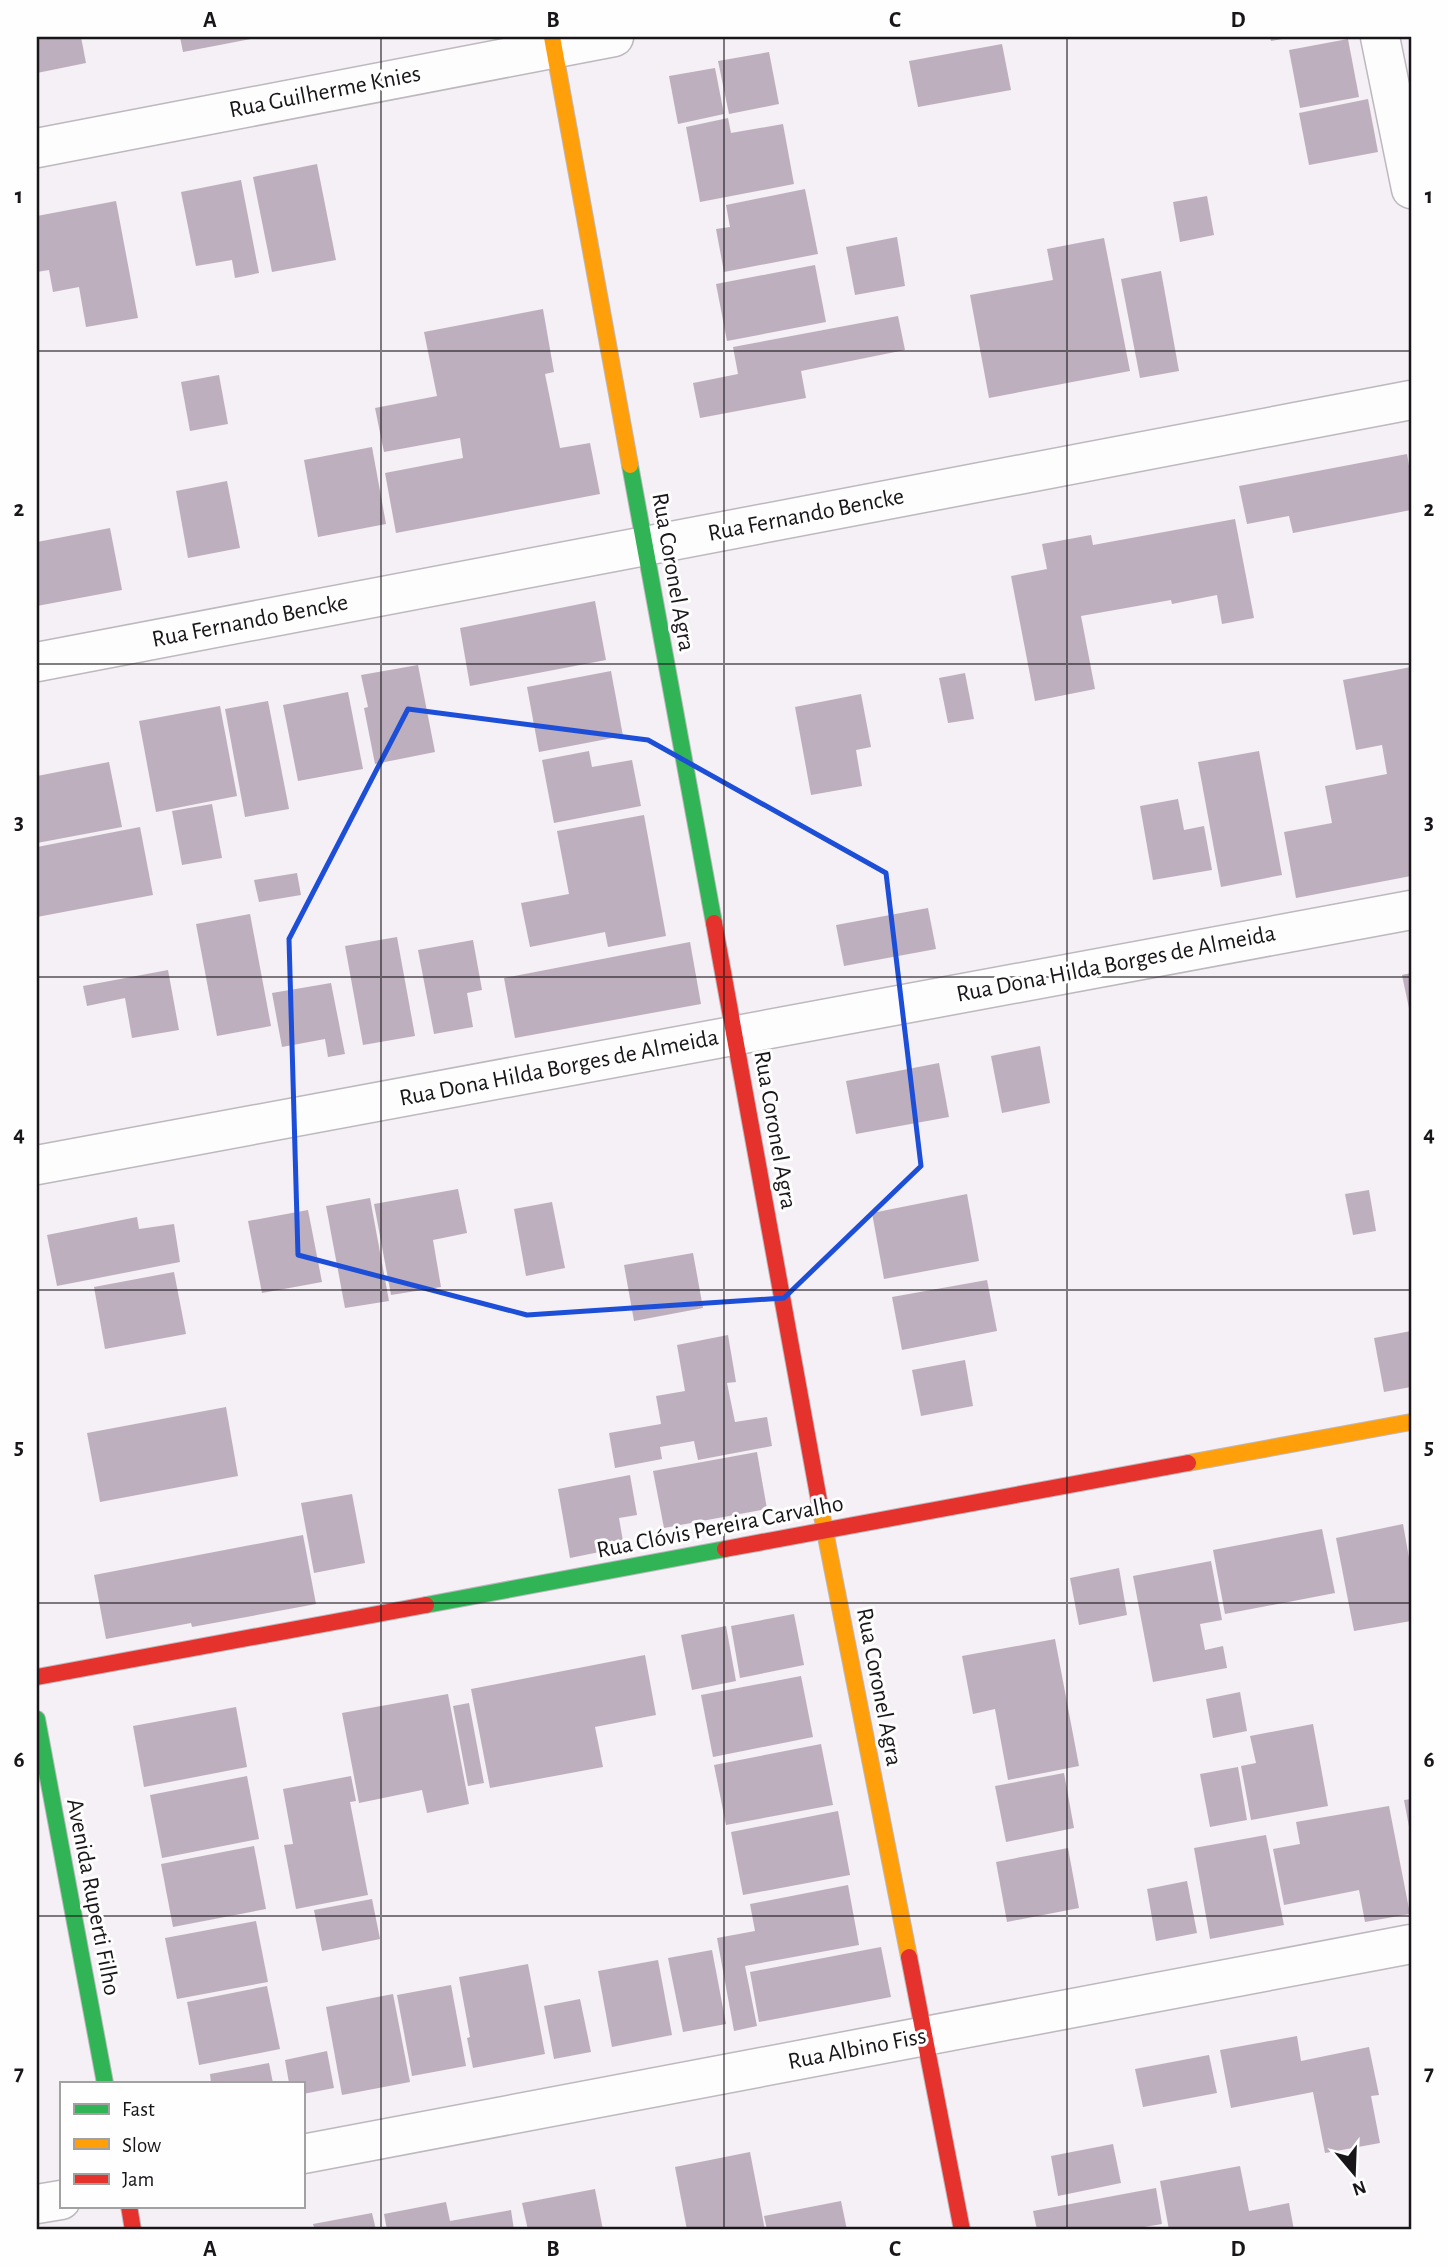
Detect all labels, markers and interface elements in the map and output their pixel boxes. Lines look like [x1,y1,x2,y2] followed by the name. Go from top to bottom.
[203,9,217,32] text: A
[546,9,560,32] text: B
[889,9,901,32] text: C
[1230,9,1246,32] text: D
[227,62,423,122] street label: Rua Guilherme Knies
[15,185,23,208] text: 1
[1425,185,1433,208] text: 1
[706,484,906,546] street label: Rua Fernando Bencke
[647,491,699,653] street label: Rua Coronel Agra
[14,498,25,521] text: 2
[1424,498,1435,521] text: 2
[150,590,350,652] street label: Rua Fernando Bencke
[14,811,24,834] text: 3
[1424,811,1434,834] text: 3
[954,921,1278,1007] street label: Rua Dona Hilda Borges de Almeida
[397,1025,721,1111] street label: Rua Dona Hilda Borges de Almeida
[749,1049,801,1211] street label: Rua Coronel Agra
[13,1123,25,1146] text: 4
[1423,1123,1435,1146] text: 4
[14,1436,24,1459] text: 5
[1424,1436,1434,1459] text: 5
[595,1491,845,1563] street label: Rua Clóvis Pereira Carvalho
[852,1606,906,1768] street label: Rua Coronel Agra
[13,1749,25,1772] text: 6
[1423,1749,1435,1772] text: 6
[62,1797,124,1997] street label: Avenida Ruperti Filho
[786,2024,928,2074] street label: Rua Albino Fiss
[14,2062,24,2085] text: 7
[1424,2062,1434,2085] text: 7
[60,2082,304,2208] legend
[122,2099,155,2120] text: Fast
[122,2135,161,2156] text: Slow
[1318,2138,1388,2208] north arrow
[122,2169,154,2190] text: Jam
[1350,2177,1368,2199] text: N
[203,2238,217,2261] text: A
[546,2238,560,2261] text: B
[889,2238,901,2261] text: C
[1230,2238,1246,2261] text: D

